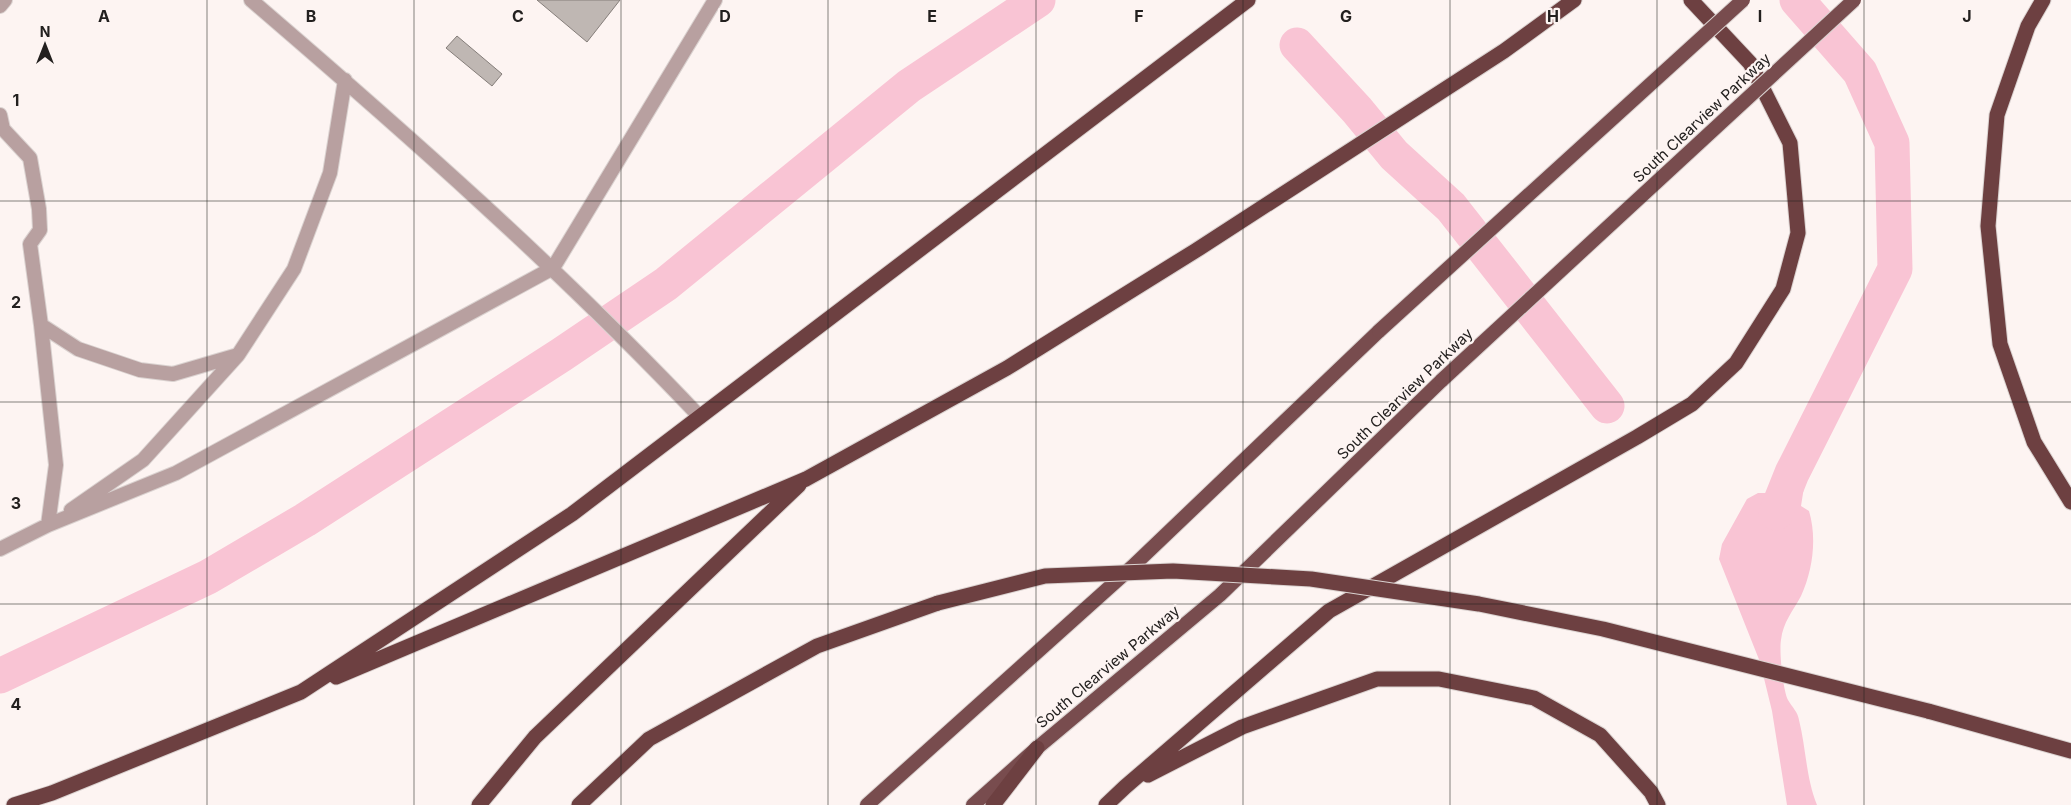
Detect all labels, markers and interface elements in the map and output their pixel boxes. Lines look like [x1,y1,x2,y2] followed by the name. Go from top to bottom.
[98,6,110,26] text: A
[306,6,316,26] text: B
[512,6,524,26] text: C
[719,6,731,26] text: D
[927,6,937,26] text: E
[1134,6,1144,26] text: F
[1340,6,1352,26] text: G
[1547,6,1559,26] text: H
[1758,6,1762,26] text: I
[1962,6,1972,26] text: J
[20,20,70,70] north arrow
[40,23,50,40] text: N
[1629,48,1775,186] street label: South Clearview Parkway
[13,90,19,110] text: 1
[11,292,21,312] text: 2
[1333,323,1477,463] street label: South Clearview Parkway
[11,493,21,513] text: 3
[1032,601,1184,732] street label: South Clearview Parkway
[11,694,22,714] text: 4

